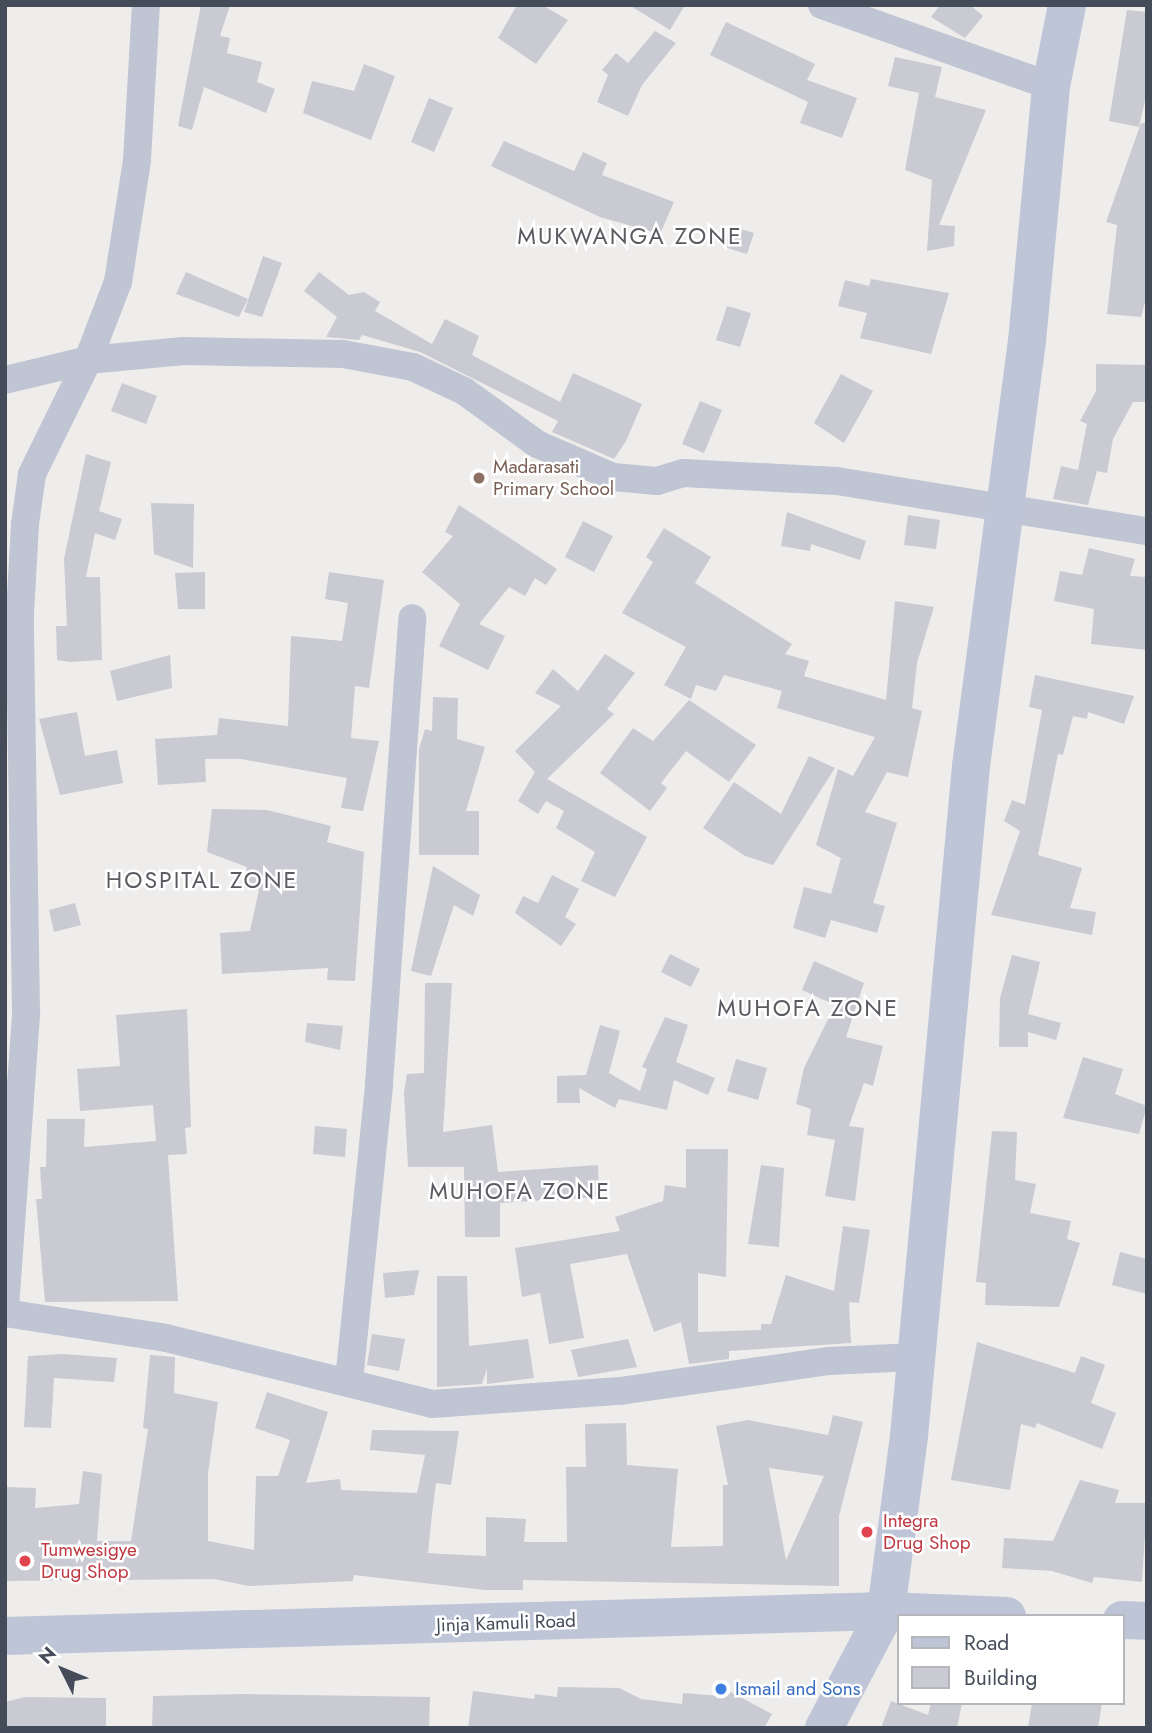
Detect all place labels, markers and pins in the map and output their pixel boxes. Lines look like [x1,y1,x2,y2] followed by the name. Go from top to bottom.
[493,456,614,500] place label: Madarasati Primary School
[471,470,487,486] marker: Madarasati Primary School
[883,1510,971,1554] place label: Integra Drug Shop
[857,1522,877,1542] marker: Integra Drug Shop
[41,1539,137,1583] place label: Tumwesigye Drug Shop
[15,1551,35,1571] marker: Tumwesigye Drug Shop
[735,1678,860,1700] place label: Ismail and Sons
[713,1681,729,1697] marker: Ismail and Sons

